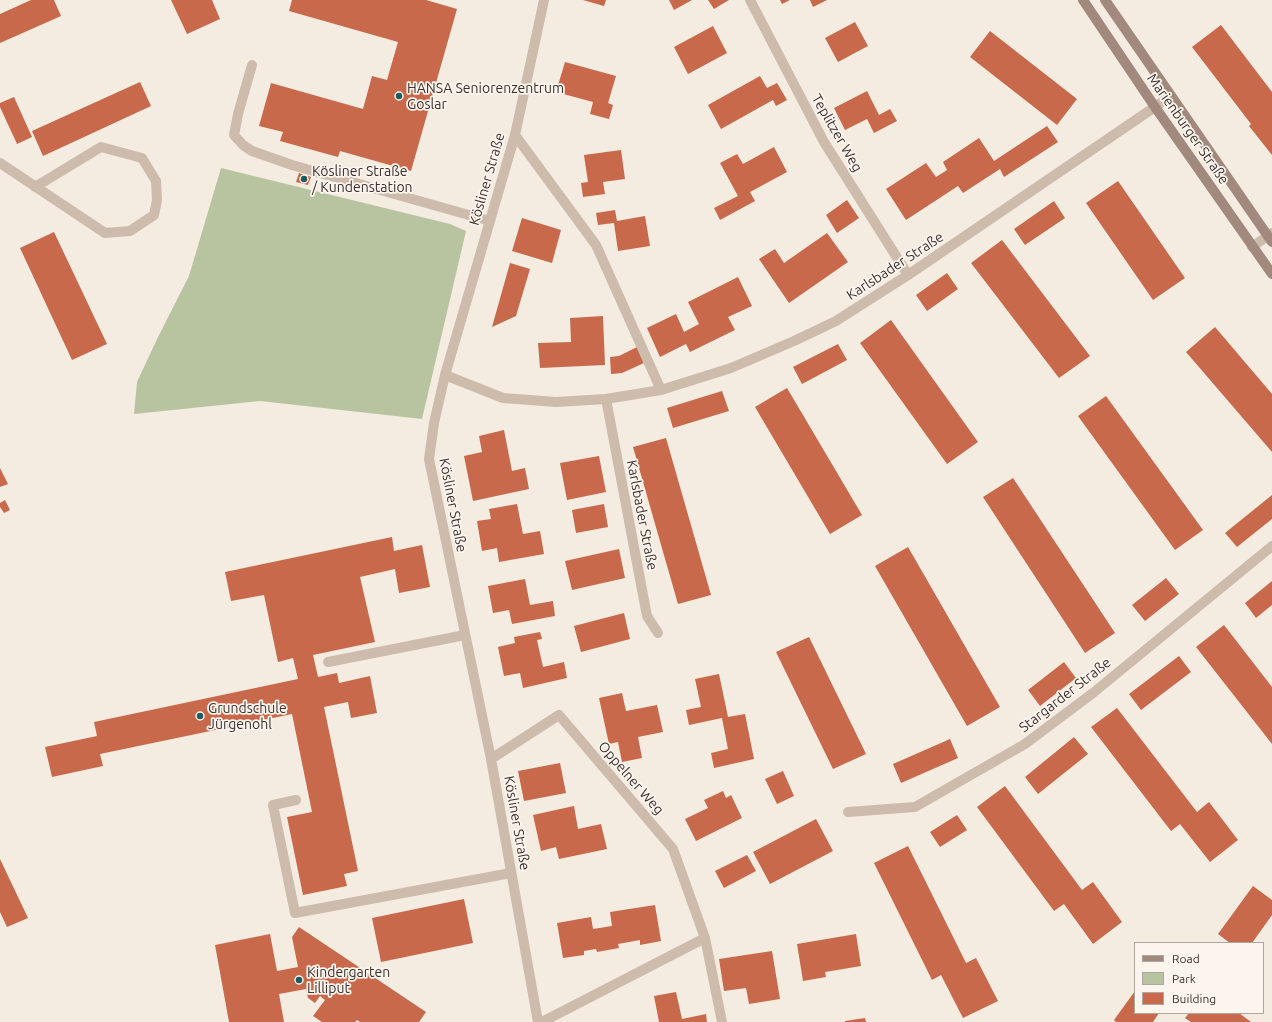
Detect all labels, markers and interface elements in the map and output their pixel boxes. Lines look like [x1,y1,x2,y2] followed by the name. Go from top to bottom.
[1144,71,1232,187] street label: Marienburger Straße
[407,80,564,112] place label: HANSA Seniorenzentrum Goslar
[394,91,404,101] marker: HANSA Seniorenzentrum Goslar
[808,91,866,175] street label: Teplitzer Weg
[466,131,508,227] street label: Kösliner Straße
[312,163,413,196] place label: Kösliner Straße / Kundenstation
[299,174,309,184] marker: Kösliner Straße / Kundenstation
[843,228,947,304] street label: Karlsbader Straße
[436,457,470,553] street label: Kösliner Straße
[623,458,661,572] street label: Karlsbader Straße
[1016,654,1114,736] street label: Stargarder Straße
[208,700,287,732] place label: Grundschule Jürgenohl
[195,711,205,721] marker: Grundschule Jürgenohl
[595,738,667,818] street label: Oppelner Weg
[500,775,534,871] street label: Kösliner Straße
[1134,942,1264,1014] legend
[1172,952,1200,965] text: Road
[307,964,390,996] place label: Kindergarten Lilliput
[1172,972,1196,985] text: Park
[294,975,304,985] marker: Kindergarten Lilliput
[1172,992,1216,1005] text: Building

